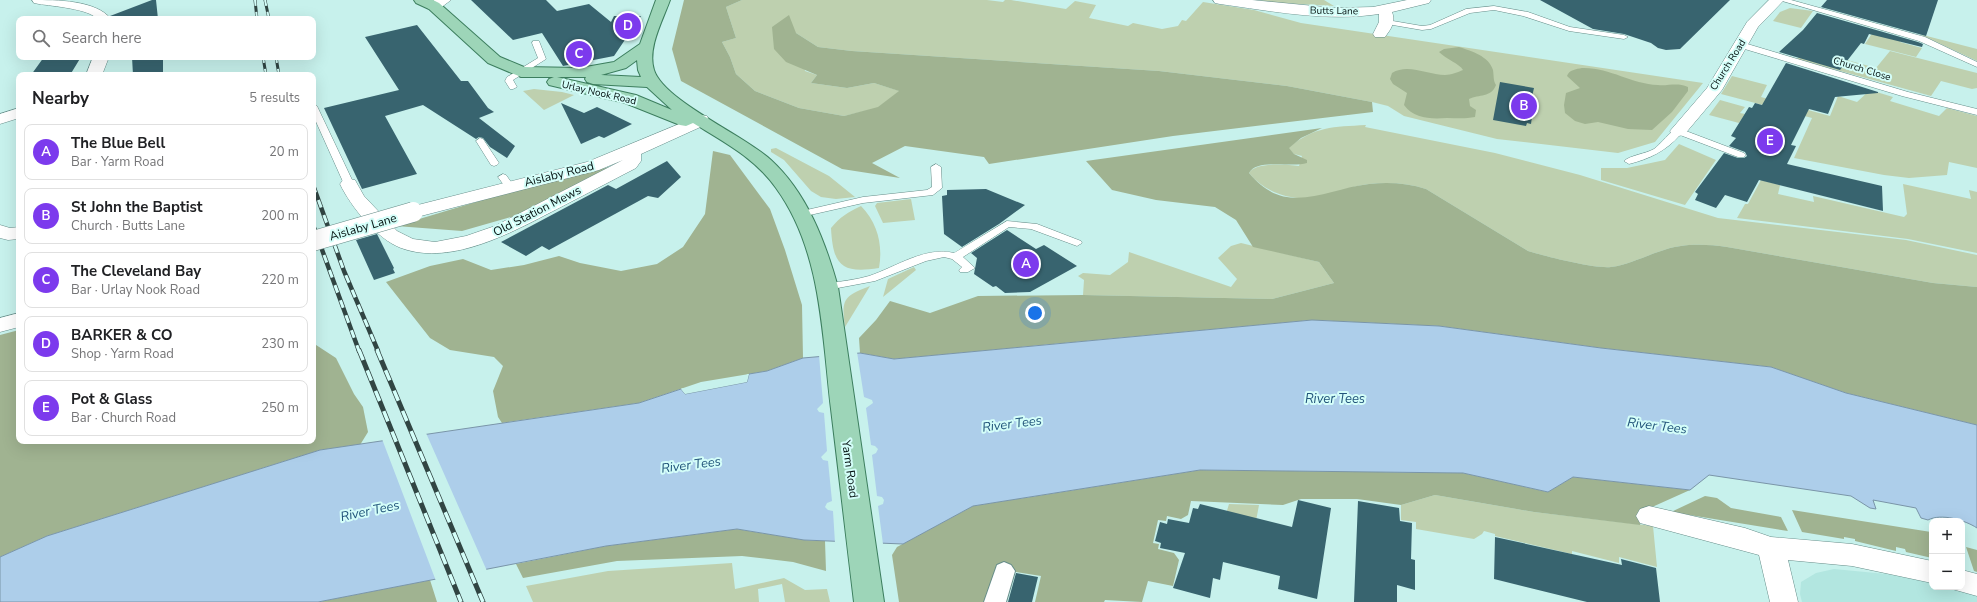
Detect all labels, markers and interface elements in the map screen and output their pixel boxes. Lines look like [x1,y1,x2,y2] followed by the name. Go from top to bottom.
[1310,4,1358,18] street label: Butts Lane
[615,11,641,41] pin: D
[16,16,316,60] search box
[30,27,52,49] icon: search
[62,28,142,48] text: Search here
[1707,37,1749,93] street label: Church Road
[566,39,592,69] pin: C
[1831,54,1893,84] street label: Church Close
[560,78,638,108] street label: Urlay Nook Road
[32,87,89,110] text: Nearby
[249,89,300,107] text: 5 results
[1511,91,1537,121] pin: B
[1757,126,1783,156] pin: E
[71,133,165,153] text: The Blue Bell
[41,143,51,161] text: A
[269,143,299,161] text: 20 m
[71,153,164,171] text: Bar · Yarm Road
[522,158,596,190] street label: Aislaby Road
[490,182,584,240] street label: Old Station Mews
[71,197,203,217] text: St John the Baptist
[42,207,50,225] text: B
[261,207,299,225] text: 200 m
[327,210,399,244] street label: Aislaby Lane
[71,217,185,235] text: Church · Butts Lane
[1013,249,1039,279] pin: A
[71,261,201,281] text: The Cleveland Bay
[42,271,50,289] text: C
[261,271,299,289] text: 220 m
[71,281,200,299] text: Bar · Urlay Nook Road
[1025,303,1045,323] your location
[71,325,173,345] text: BARKER & CO
[41,335,51,353] text: D
[261,335,299,353] text: 230 m
[71,345,174,363] text: Shop · Yarm Road
[71,389,152,409] text: Pot & Glass
[1305,390,1365,408] water label: River Tees
[42,399,50,417] text: E
[261,399,299,417] text: 250 m
[71,409,176,427] text: Bar · Church Road
[981,411,1043,437] water label: River Tees
[1626,413,1688,439] water label: River Tees
[838,438,862,499] street label: Yarm Road
[660,452,722,478] water label: River Tees
[339,496,401,526] water label: River Tees
[1929,518,1965,590] map controls
[1929,518,1965,554] button: +
[1929,554,1965,590] button: −

